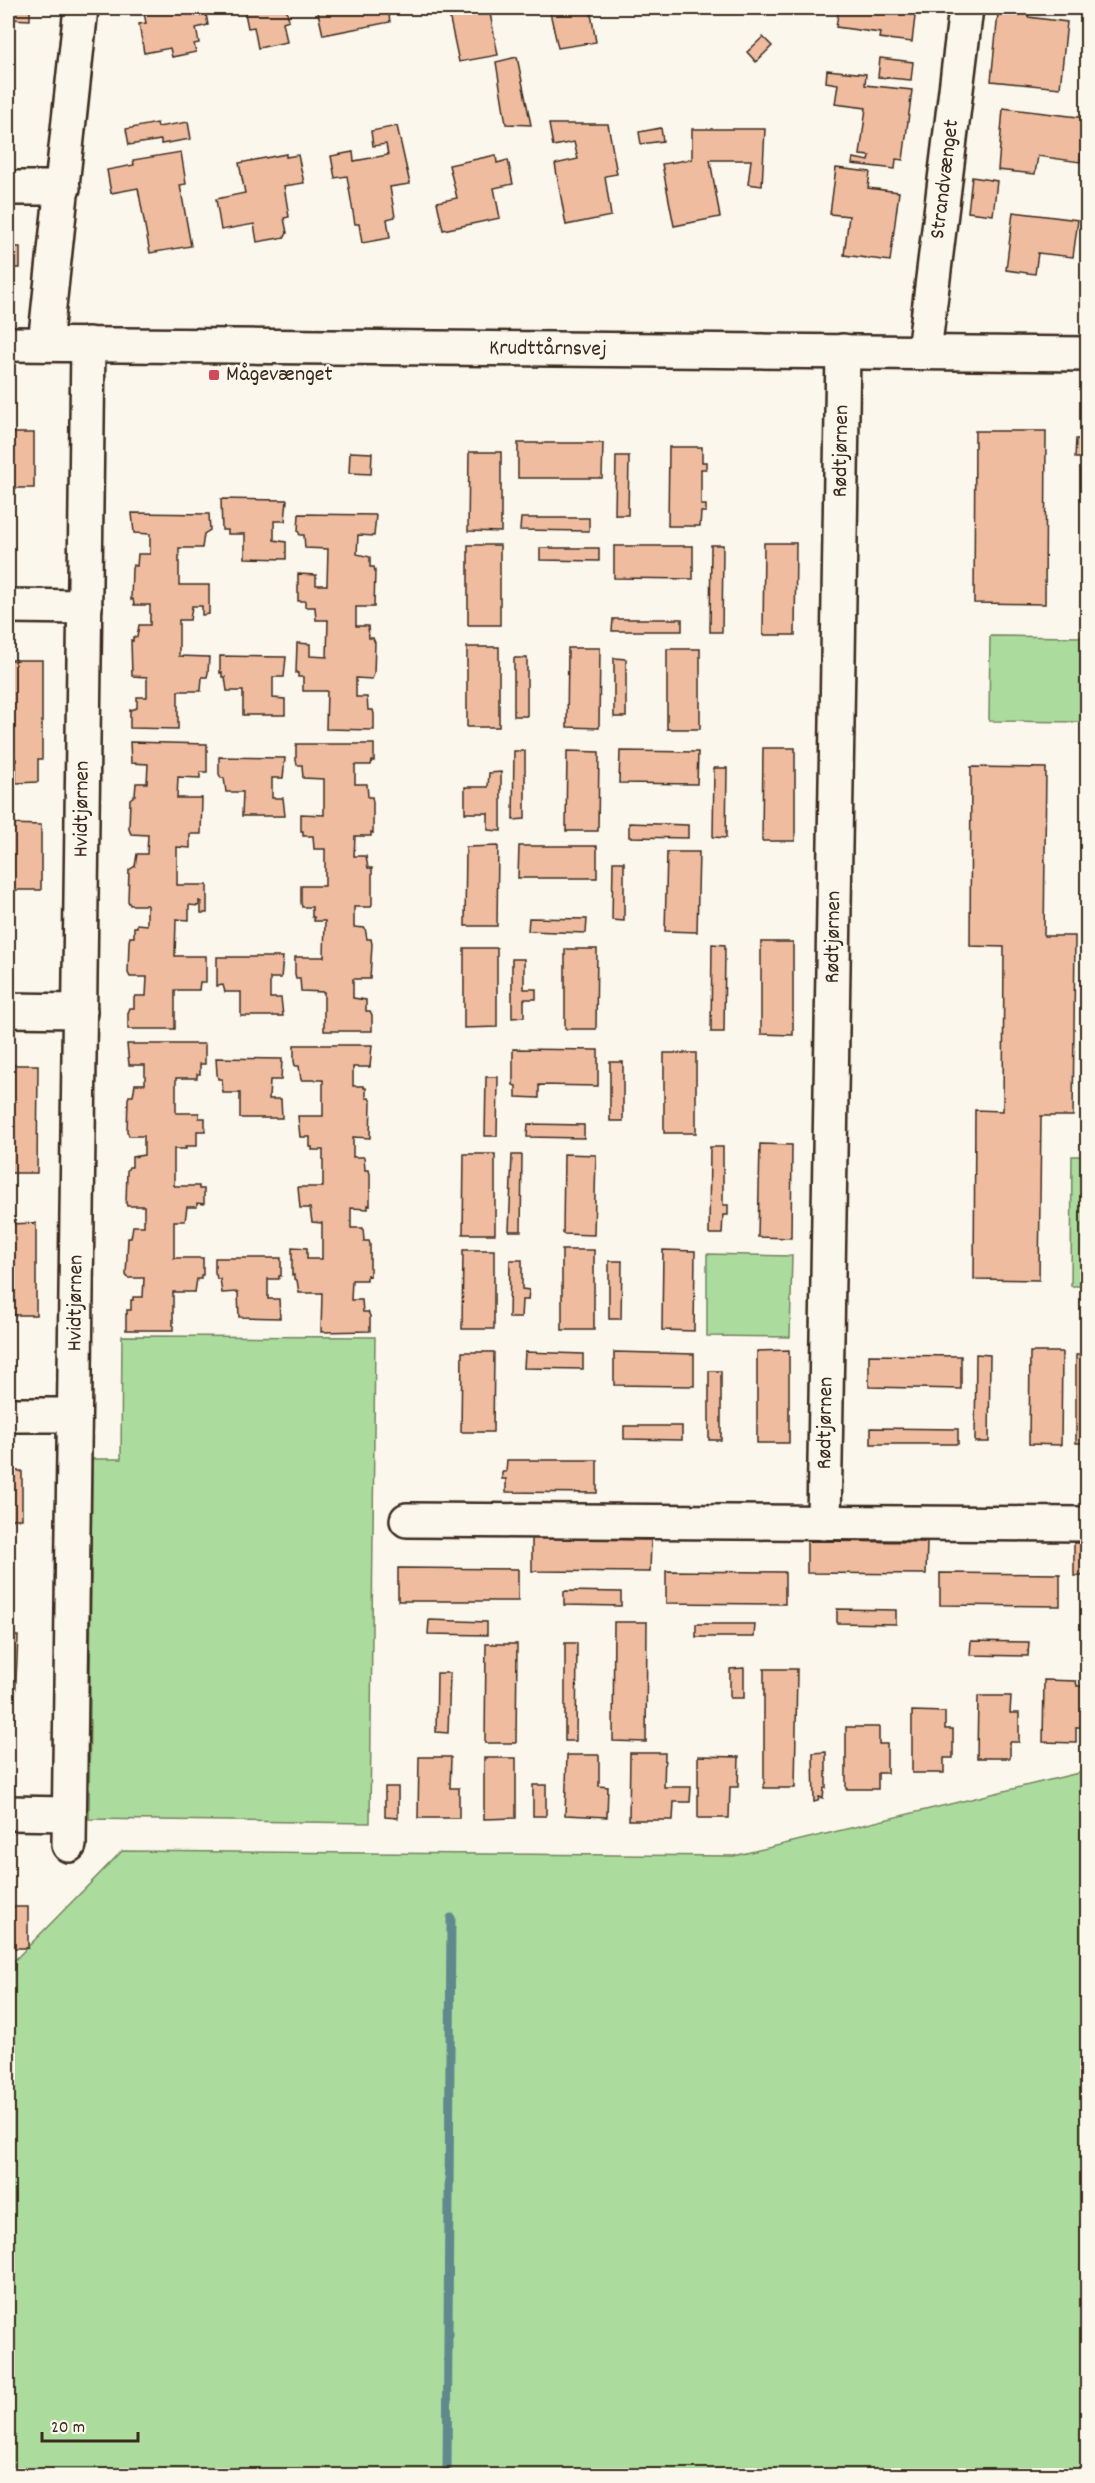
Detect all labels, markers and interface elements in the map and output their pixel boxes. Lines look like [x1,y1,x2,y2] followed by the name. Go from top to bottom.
[922,118,968,241] street label: Strandvænget
[489,333,607,365] street label: Krudttårnsvej
[226,360,333,391] place label: Mågevænget
[207,368,221,382] marker: Mågevænget
[825,405,858,498] street label: Rødtjørnen
[66,761,98,858] street label: Hvidtjørnen
[817,890,850,984] street label: Rødtjørnen
[60,1254,92,1352] street label: Hvidtjørnen
[809,1376,842,1470] street label: Rødtjørnen
[42,2405,138,2443] scale bar
[51,2416,85,2441] text: 20 m

